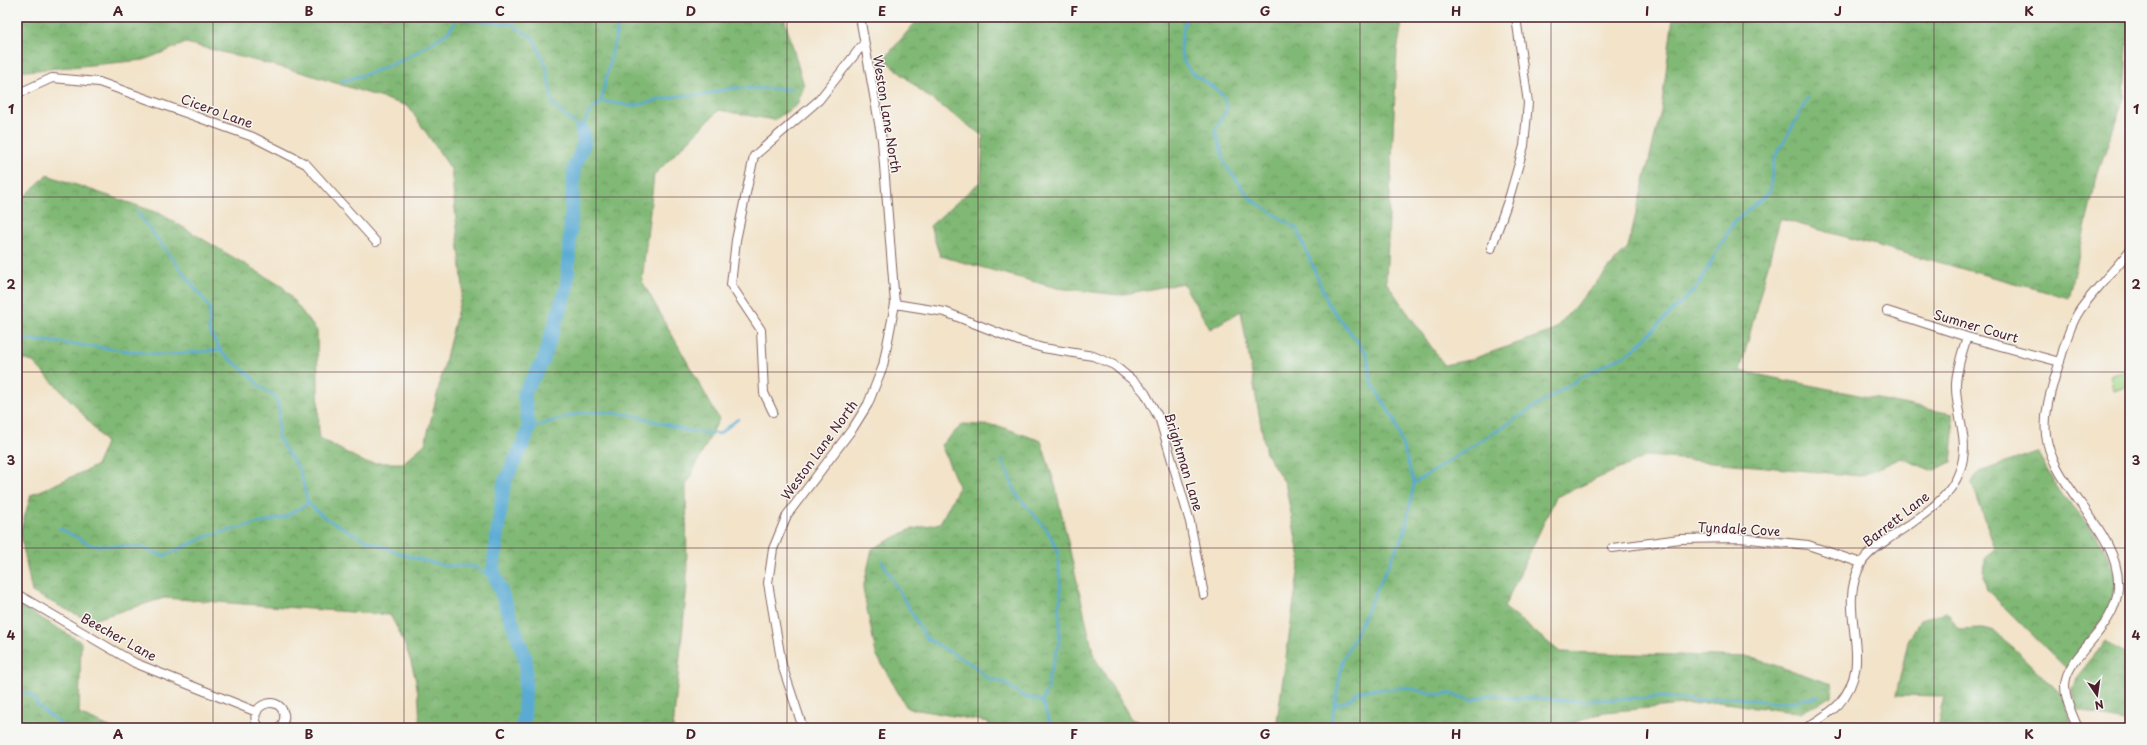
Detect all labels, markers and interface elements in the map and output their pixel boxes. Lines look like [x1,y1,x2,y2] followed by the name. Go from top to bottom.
[113,1,123,20] text: A
[305,1,314,20] text: B
[495,1,505,20] text: C
[686,1,696,20] text: D
[878,1,886,20] text: E
[1070,1,1078,20] text: F
[1260,1,1270,20] text: G
[1451,1,1461,20] text: H
[1645,1,1649,20] text: I
[1834,1,1842,20] text: J
[2024,1,2034,20] text: K
[869,53,906,174] street label: Weston Lane North
[178,89,256,132] street label: Cicero Lane
[8,99,14,118] text: 1
[2133,99,2139,118] text: 1
[6,274,16,293] text: 2
[2131,274,2141,293] text: 2
[1931,304,2021,347] street label: Sumner Court
[776,396,861,504] street label: Weston Lane North
[1160,410,1209,514] street label: Brightman Lane
[7,450,16,469] text: 3
[2132,450,2141,469] text: 3
[1858,486,1933,551] street label: Barrett Lane
[1697,517,1781,540] street label: Tyndale Cove
[78,608,161,665] street label: Beecher Lane
[7,625,16,644] text: 4
[2132,625,2141,644] text: 4
[2077,675,2117,715] north arrow
[2093,696,2106,715] text: N
[113,724,123,743] text: A
[305,724,314,743] text: B
[495,724,505,743] text: C
[686,724,696,743] text: D
[878,724,886,743] text: E
[1070,724,1078,743] text: F
[1260,724,1270,743] text: G
[1451,724,1461,743] text: H
[1645,724,1649,743] text: I
[1834,724,1842,743] text: J
[2024,724,2034,743] text: K

